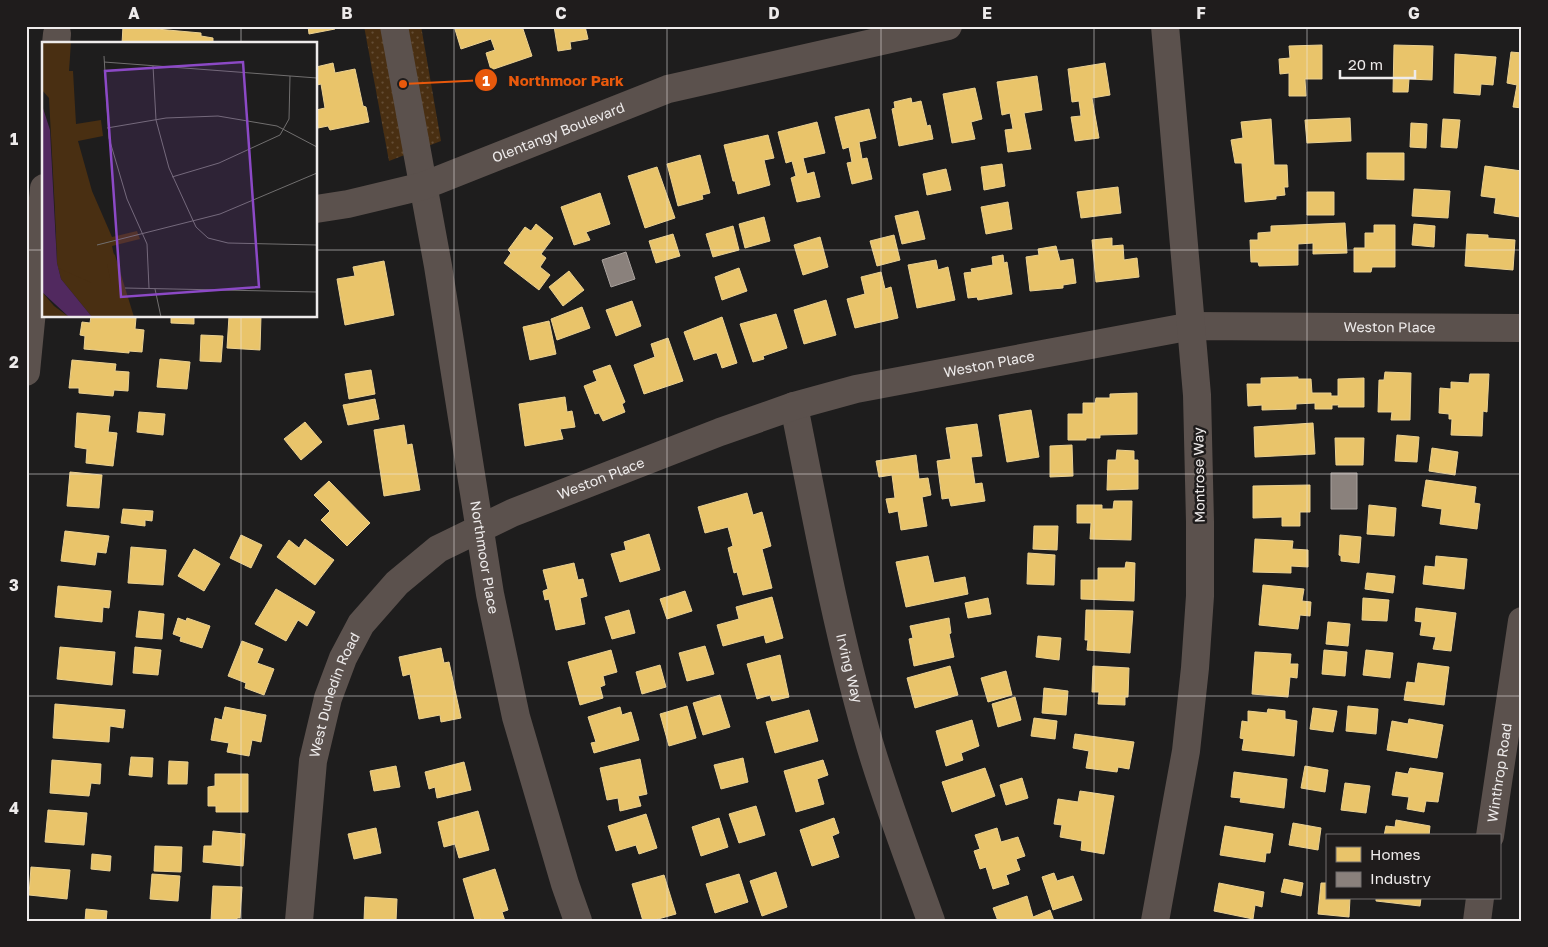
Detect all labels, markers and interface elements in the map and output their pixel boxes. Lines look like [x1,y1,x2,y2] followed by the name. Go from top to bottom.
[128,3,140,23] text: A
[341,3,353,23] text: B
[555,3,567,23] text: C
[768,3,780,23] text: D
[982,3,992,23] text: E
[1196,3,1206,23] text: F
[1408,3,1420,23] text: G
[42,42,318,318] inset map
[1340,48,1416,80] scale bar
[1348,55,1383,73] text: 20 m
[473,65,634,95] callout: Northmoor Park
[482,71,490,89] text: 1
[508,71,624,89] text: Northmoor Park
[489,98,627,166] street label: Olentangy Boulevard
[10,129,18,149] text: 1
[1344,318,1436,335] street label: Weston Place
[942,347,1036,380] street label: Weston Place
[9,352,19,372] text: 2
[1189,427,1208,523] street label: Montrose Way
[555,453,647,503] street label: Weston Place
[467,499,503,615] street label: Northmoor Place
[9,575,19,595] text: 3
[305,629,363,759] street label: West Dunedin Road
[833,632,867,705] street label: Irving Way
[1483,722,1515,823] street label: Winthrop Road
[9,798,19,818] text: 4
[1326,834,1500,900] legend
[1370,845,1420,863] text: Homes
[1370,869,1431,887] text: Industry

